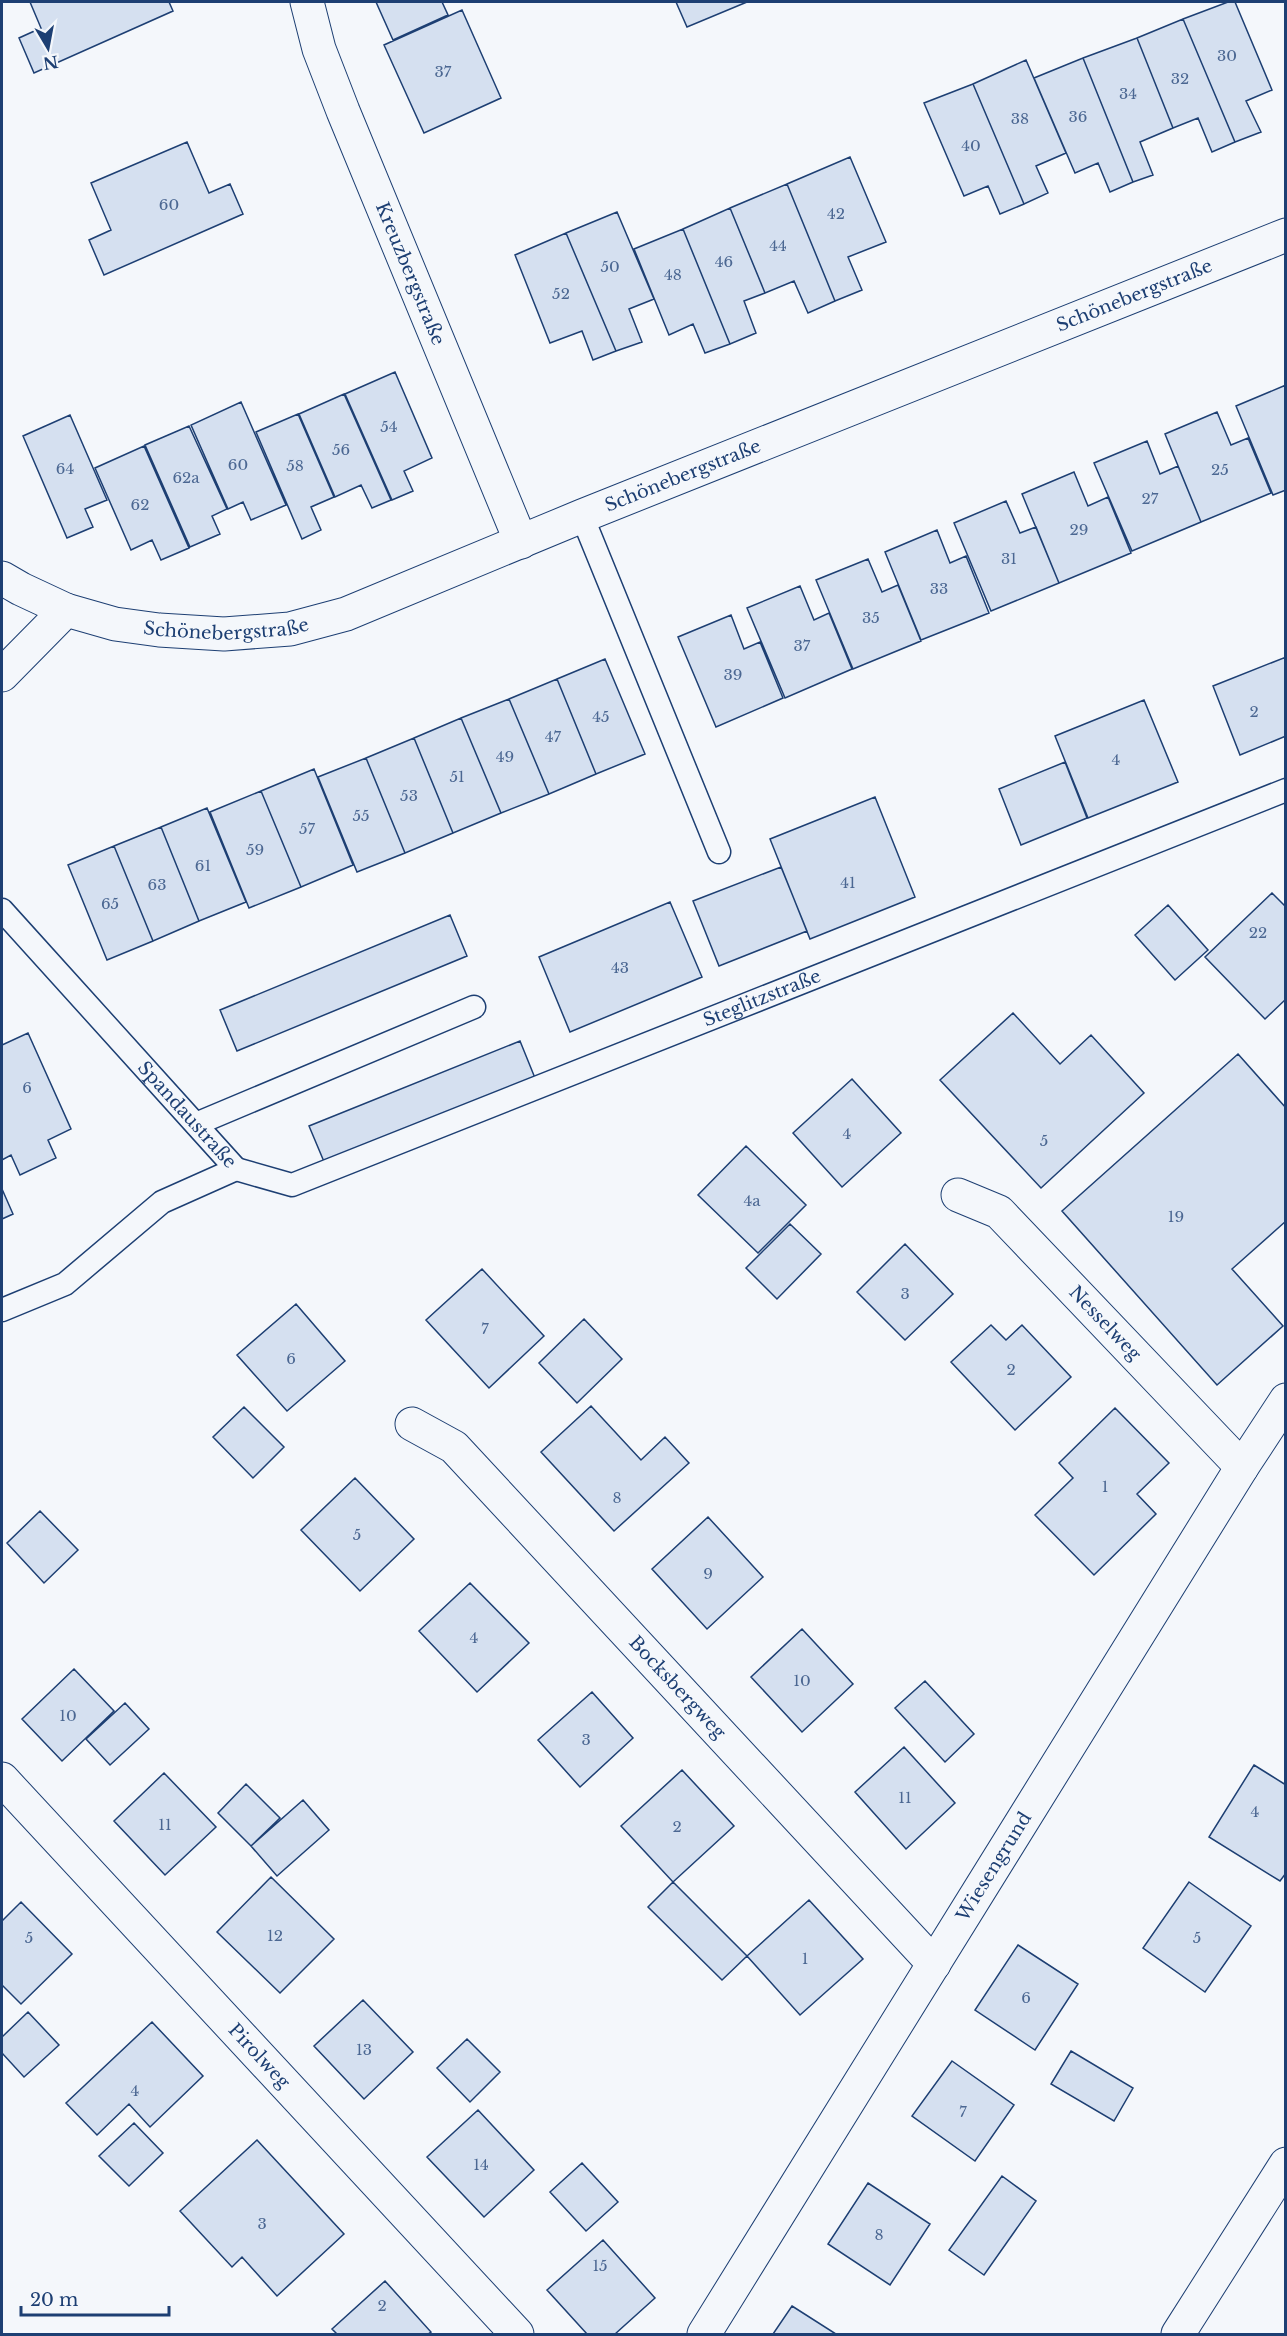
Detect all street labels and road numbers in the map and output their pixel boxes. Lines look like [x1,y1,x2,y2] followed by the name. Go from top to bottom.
[371,199,449,348] street label: Kreuzbergstraße
[1053,255,1215,337] street label: Schönebergstraße
[602,435,764,517] street label: Schönebergstraße
[142,613,311,645] street label: Schönebergstraße
[700,965,824,1031] street label: Steglitzstraße
[133,1057,241,1173] street label: Spandaustraße
[1064,1281,1146,1365] street label: Nesselweg
[624,1632,730,1744] street label: Bocksbergweg
[951,1808,1036,1926] street label: Wiesengrund
[224,2019,295,2093] street label: Pirolweg

